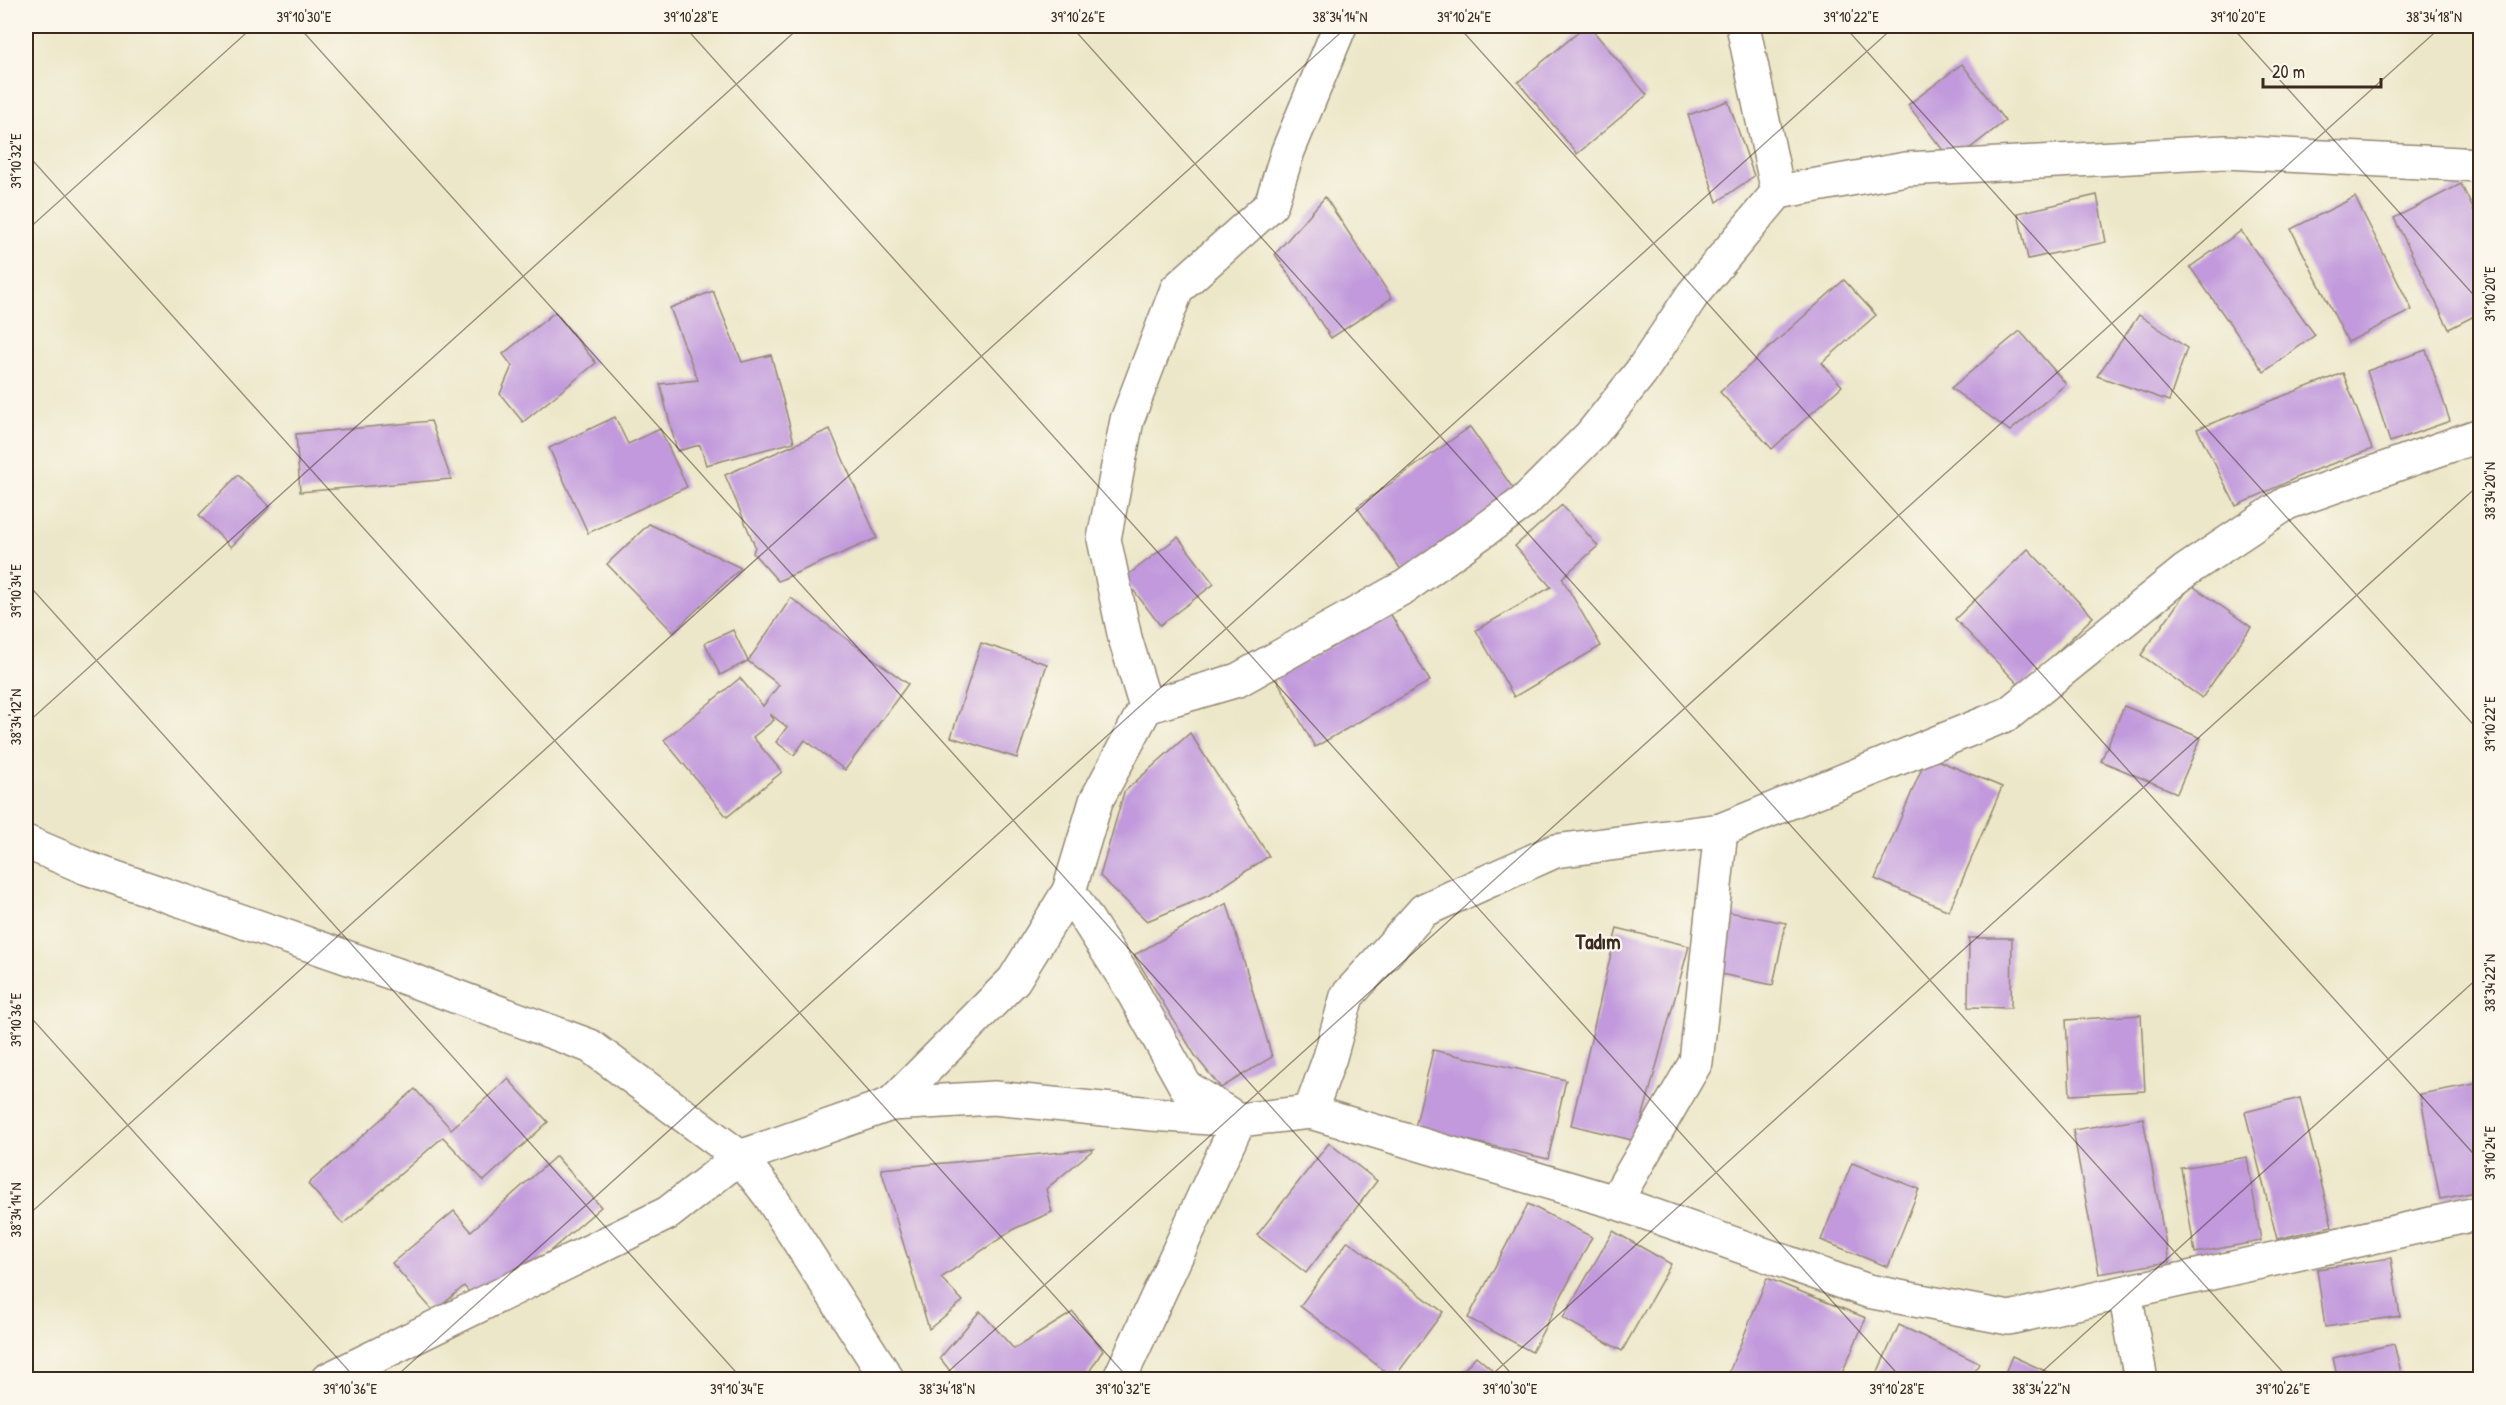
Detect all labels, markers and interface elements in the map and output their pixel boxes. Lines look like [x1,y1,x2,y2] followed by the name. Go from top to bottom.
[277,6,332,27] text: 39°10'30"E
[663,6,719,27] text: 39°10'28"E
[1051,6,1106,27] text: 39°10'26"E
[1312,6,1368,27] text: 38°34'14"N
[1437,6,1491,27] text: 39°10'24"E
[1823,6,1879,27] text: 39°10'22"E
[2210,6,2266,27] text: 39°10'20"E
[2406,6,2462,27] text: 38°34'18"N
[2263,51,2382,89] scale bar
[2272,59,2305,84] text: 20 m
[5,133,26,189] text: 39°10'32"E
[2479,266,2500,322] text: 39°10'20"E
[2479,462,2500,520] text: 38°34'20"N
[5,564,26,618] text: 39°10'34"E
[5,689,26,745] text: 38°34'12"N
[2479,696,2500,752] text: 39°10'22"E
[1574,927,1621,956] district label: Tadım
[2479,954,2500,1012] text: 38°34'22"N
[5,993,26,1047] text: 39°10'36"E
[2479,1126,2500,1180] text: 39°10'24"E
[5,1182,26,1238] text: 38°34'14"N
[323,1378,377,1399] text: 39°10'36"E
[710,1378,764,1399] text: 39°10'34"E
[919,1378,975,1399] text: 38°34'18"N
[1095,1378,1151,1399] text: 39°10'32"E
[1483,1378,1538,1399] text: 39°10'30"E
[1869,1378,1925,1399] text: 39°10'28"E
[2012,1378,2070,1399] text: 38°34'22"N
[2256,1378,2311,1399] text: 39°10'26"E

